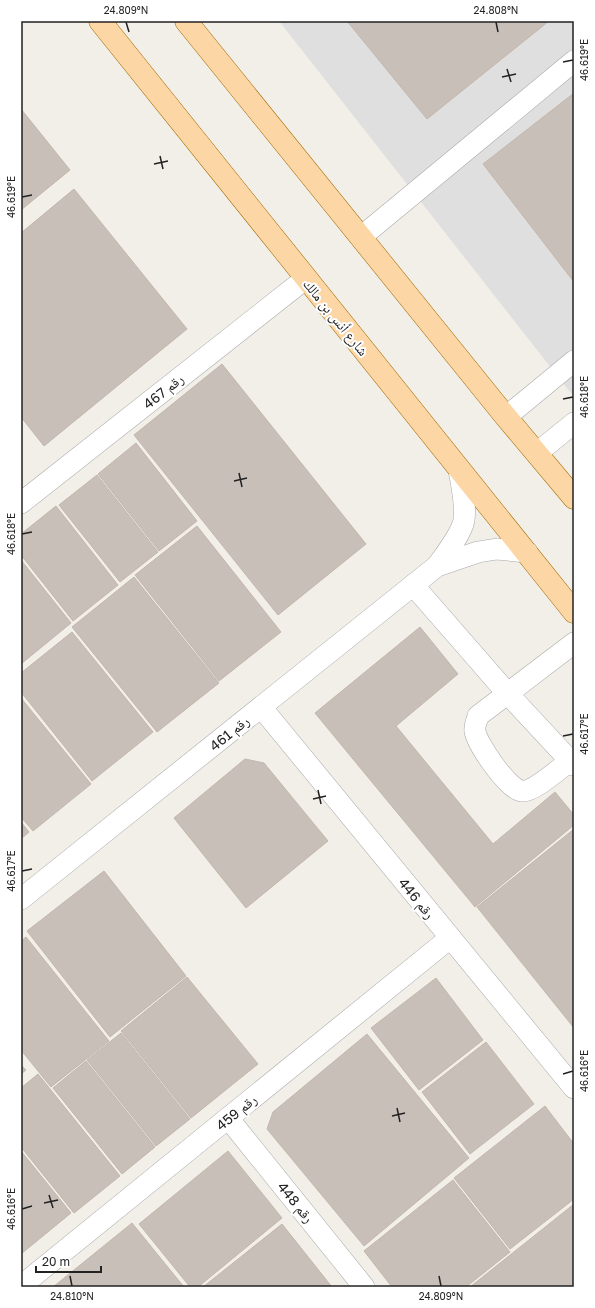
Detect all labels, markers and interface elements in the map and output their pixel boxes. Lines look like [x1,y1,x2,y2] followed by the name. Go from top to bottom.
[104,4,148,16] text: 24.809°N
[474,4,518,16] text: 24.808°N
[578,39,590,81] text: 46.619°E
[5,176,17,218] text: 46.619°E
[298,275,372,360] street label: شارع أنس بن مالك
[139,370,188,414] street label: رقم 467
[578,376,590,418] text: 46.618°E
[5,513,17,555] text: 46.618°E
[206,712,253,756] street label: رقم 461
[578,713,590,755] text: 46.617°E
[5,850,17,892] text: 46.617°E
[394,874,439,923] street label: رقم 446
[578,1050,590,1092] text: 46.616°E
[212,1091,261,1135] street label: رقم 459
[273,1178,318,1227] street label: رقم 448
[5,1188,17,1230] text: 46.616°E
[36,1248,101,1274] scale bar
[42,1254,70,1269] text: 20 m
[50,1290,94,1302] text: 24.810°N
[419,1290,463,1302] text: 24.809°N

